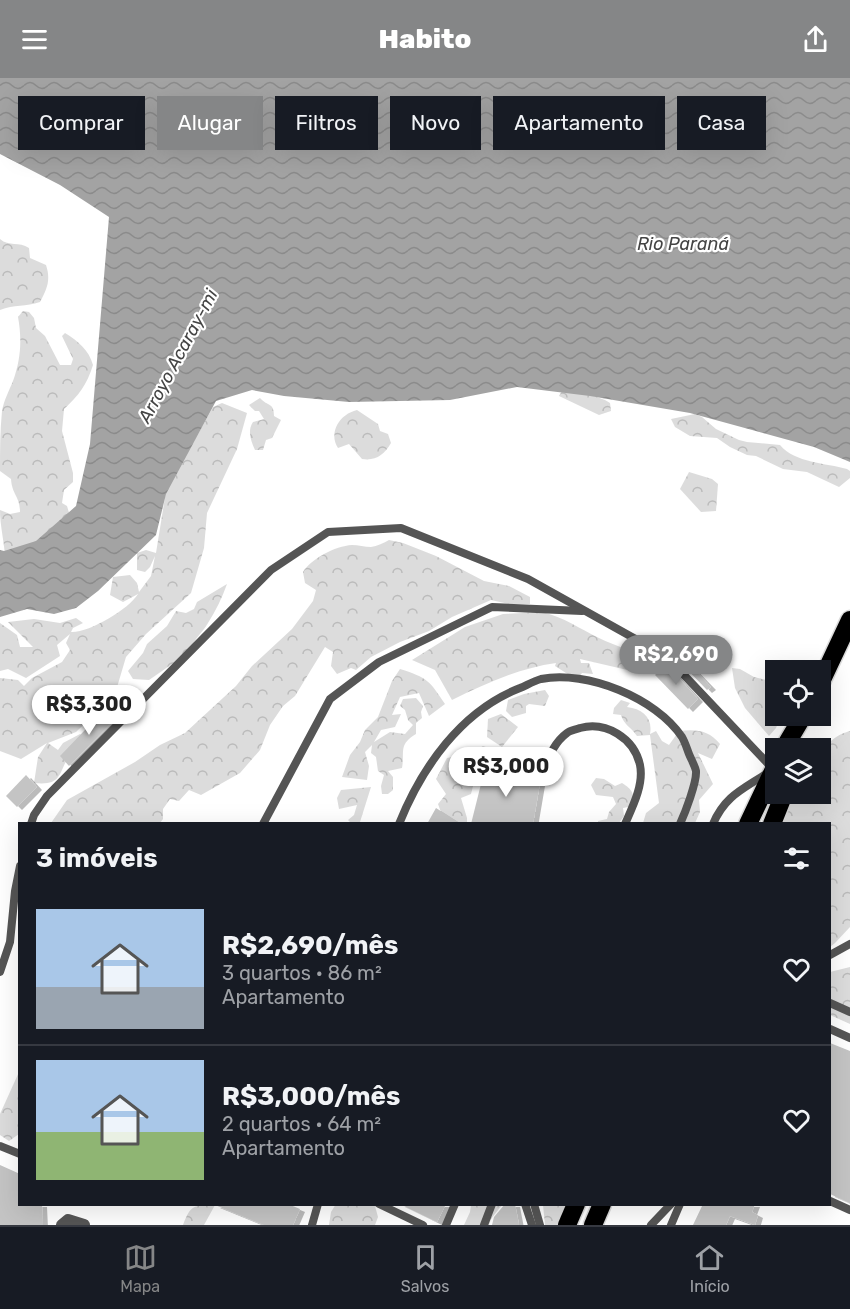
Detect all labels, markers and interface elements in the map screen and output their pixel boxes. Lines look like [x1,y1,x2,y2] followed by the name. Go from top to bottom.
[18,23,51,56] icon: menu
[379,23,471,55] text: Habito
[799,23,832,56] icon: share
[18,96,145,150] chip: Comprar
[157,96,263,150] chip: Alugar
[275,96,378,150] chip: Filtros
[390,96,481,150] chip: Novo
[493,96,665,150] chip: Apartamento
[677,96,766,150] chip: Casa
[637,233,729,255] water label: Rio Paraná
[133,285,223,427] water label: Arroyo Acaray-mi
[621,635,731,686] pin: R$2,690
[633,642,719,666] text: R$2,690
[765,660,831,804] map controls
[765,660,831,726] button: locate
[34,685,144,736] pin: R$3,300
[46,692,132,716] text: R$3,300
[765,738,831,804] button: layers
[451,747,561,798] pin: R$3,000
[463,754,549,778] text: R$3,000
[780,842,813,875] icon: filters
[36,843,158,874] text: 3 imóveis
[222,930,398,961] text: R$2,690/mês
[84,933,156,1005] icon: home
[780,953,813,986] icon: heart
[222,961,382,985] text: 3 quartos · 86 m²
[222,985,345,1009] text: Apartamento
[222,1081,400,1112] text: R$3,000/mês
[84,1084,156,1156] icon: home
[780,1104,813,1137] icon: heart
[222,1112,381,1136] text: 2 quartos · 64 m²
[222,1136,345,1160] text: Apartamento
[120,1241,160,1296] tab: Mapa
[401,1241,449,1296] tab: Salvos
[690,1241,730,1296] tab: Início

